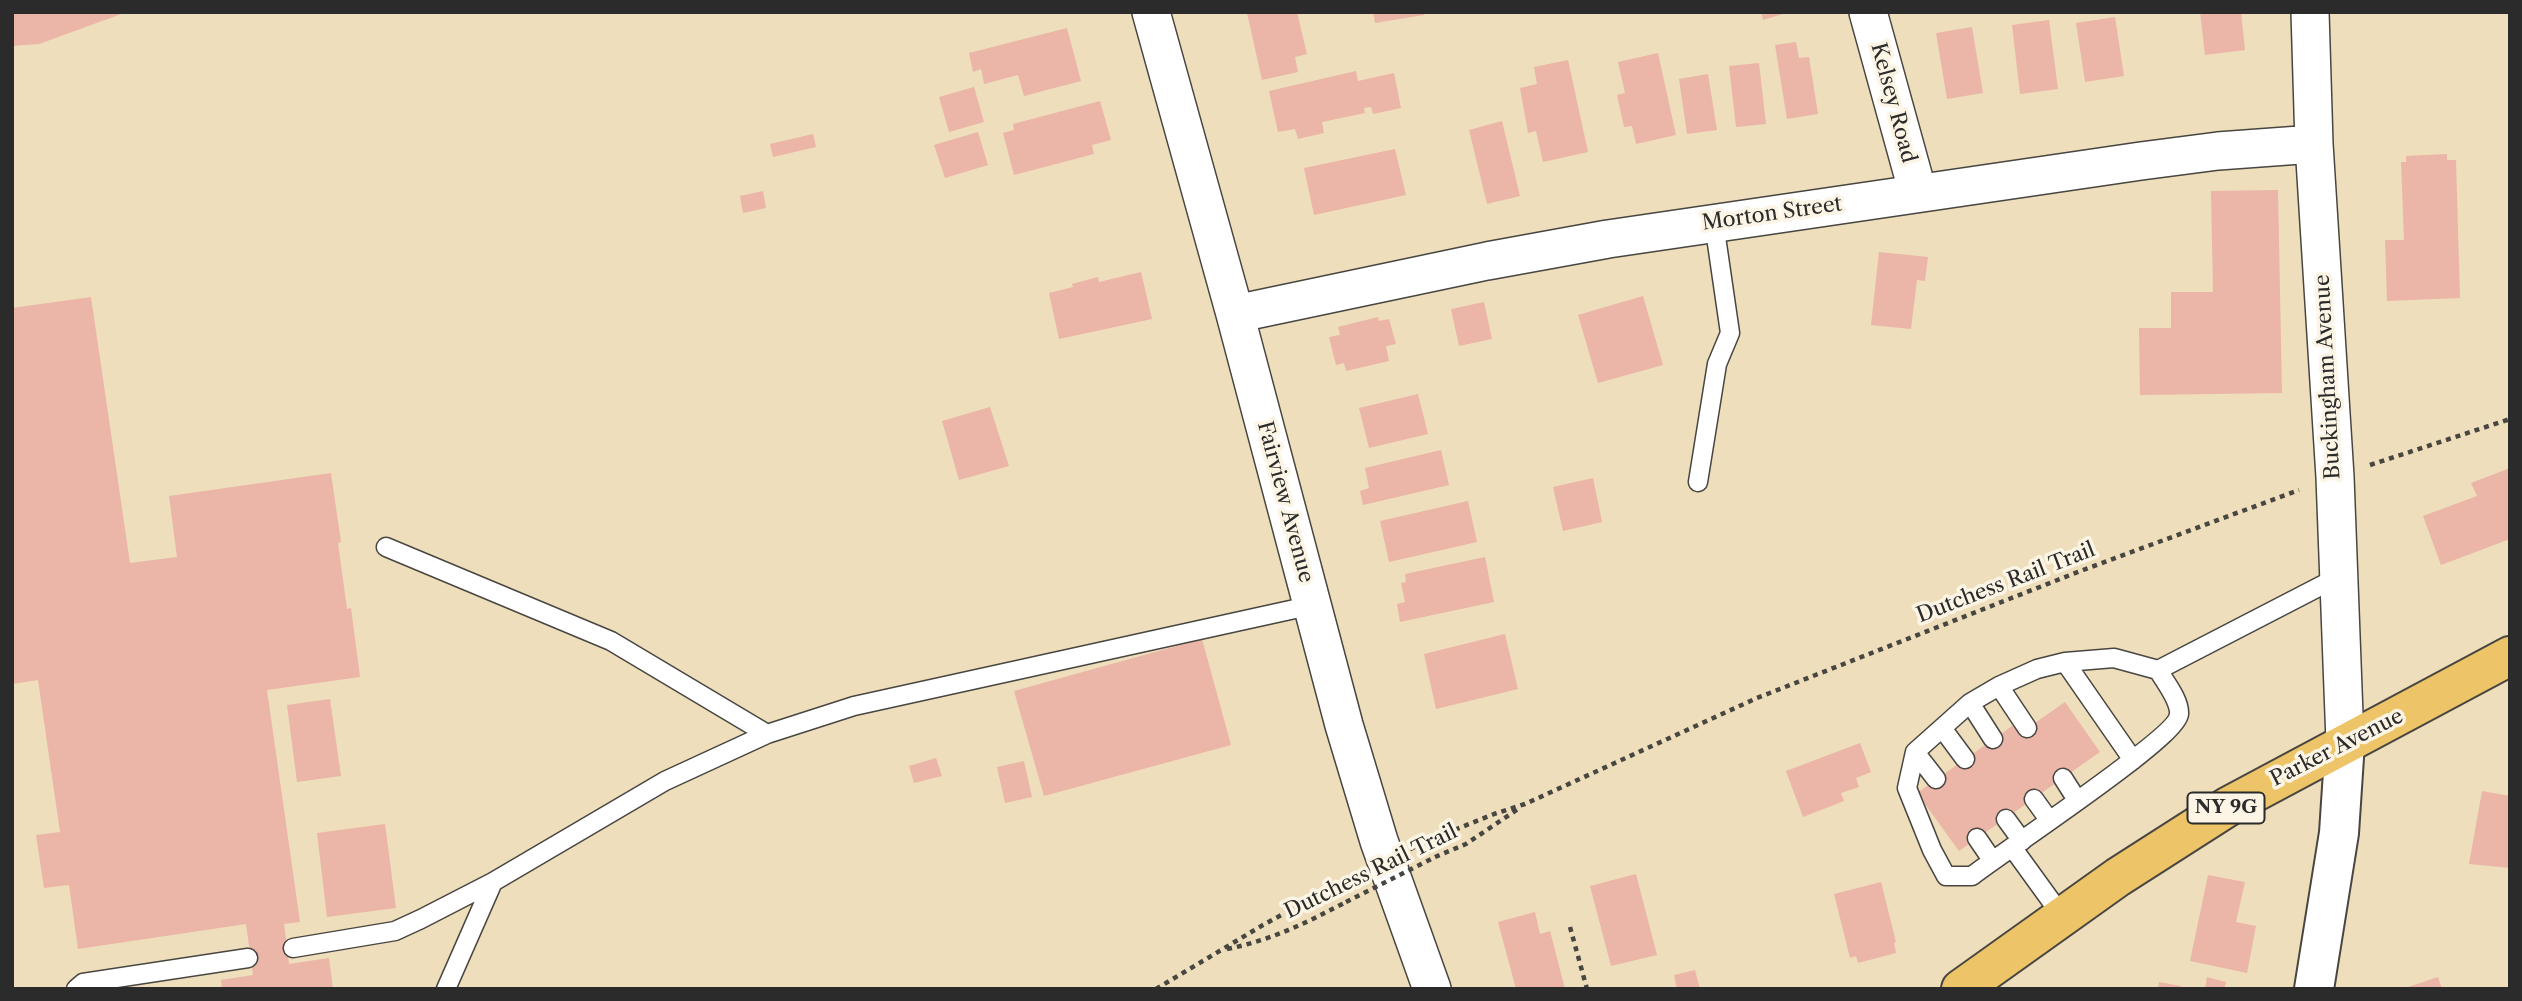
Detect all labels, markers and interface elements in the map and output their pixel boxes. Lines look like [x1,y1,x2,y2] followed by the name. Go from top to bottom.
[1865,40,1921,166] street label: Kelsey Road
[1700,192,1844,236] street label: Morton Street
[2310,274,2346,480] street label: Buckingham Avenue
[1251,419,1319,585] street label: Fairview Avenue
[1913,537,2099,629] street label: Dutchess Rail Trail
[2266,704,2408,792] street label: Parker Avenue
[2188,792,2264,824] road number: NY 9G
[1281,819,1461,925] street label: Dutchess Rail Trail

